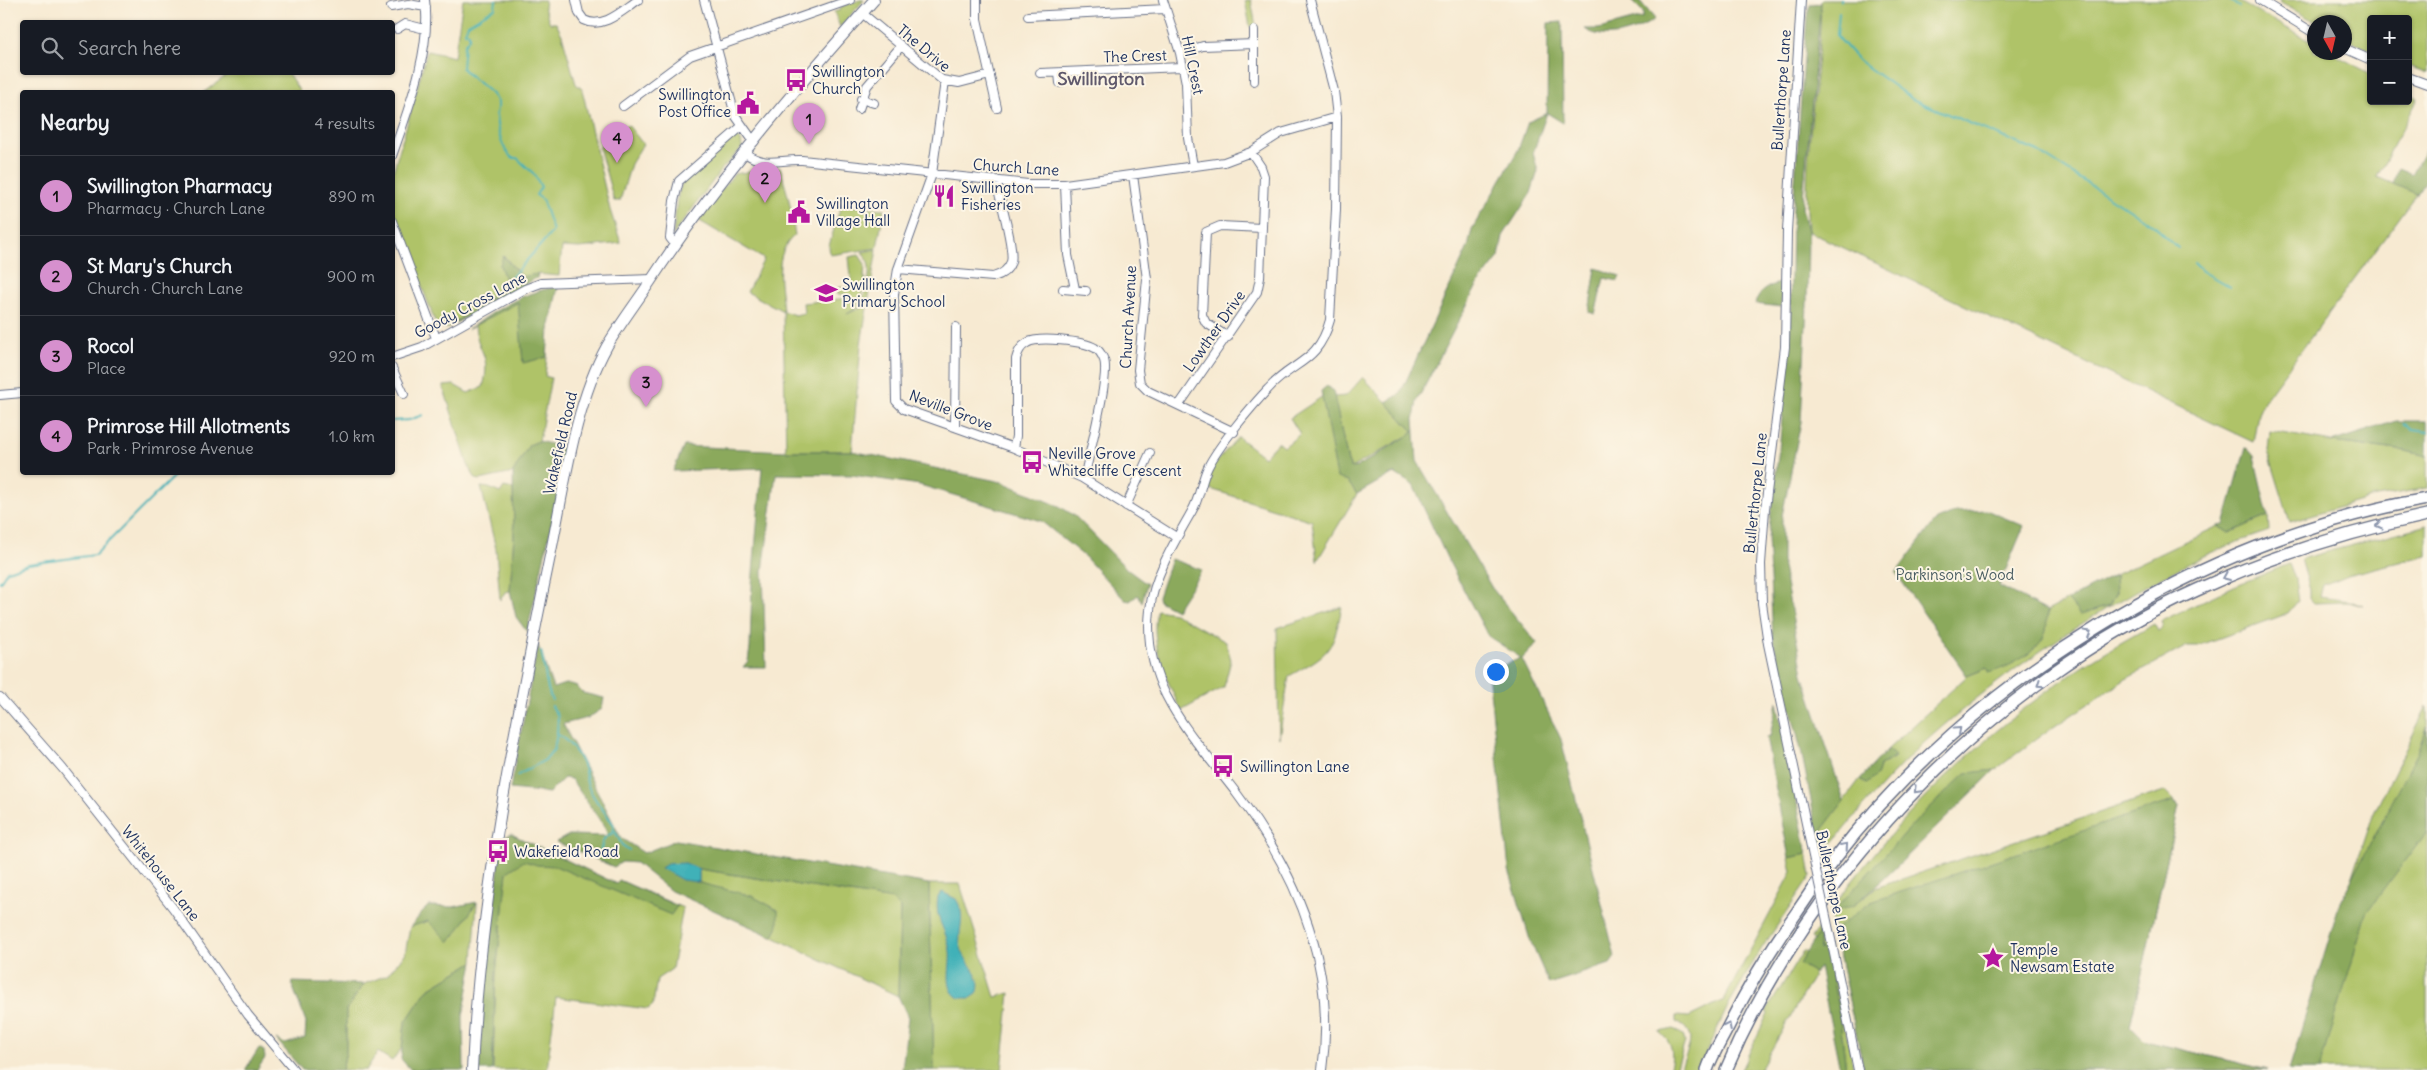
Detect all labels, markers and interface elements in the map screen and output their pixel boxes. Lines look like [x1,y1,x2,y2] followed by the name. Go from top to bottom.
[2307,15,2352,60] north arrow
[2367,15,2412,105] map controls
[2367,15,2412,60] button: +
[20,20,395,75] search box
[894,20,954,76] street label: The Drive
[1767,29,1795,151] street label: Bullerthorpe Lane
[38,34,66,62] icon: search
[1177,34,1209,96] street label: Hill Crest
[78,36,181,60] text: Search here
[1103,45,1167,67] street label: The Crest
[2367,60,2412,105] button: −
[812,62,885,98] place label: Swillington Church
[783,67,809,93] bus stop icon: Swillington Church
[1057,67,1145,90] district label: Swillington
[658,85,731,121] place label: Swillington Post Office
[735,90,761,116] public building icon: Swillington Post Office
[793,103,825,144] pin: 1
[40,109,110,136] text: Nearby
[314,113,375,133] text: 4 results
[601,122,633,163] pin: 4
[972,155,1060,179] street label: Church Lane
[749,162,781,203] pin: 2
[87,174,272,198] text: Swillington Pharmacy
[961,178,1034,214] place label: Swillington Fisheries
[931,183,957,209] restaurant icon: Swillington Fisheries
[53,186,59,206] text: 1
[328,186,375,206] text: 890 m
[816,194,890,230] place label: Swillington Village Hall
[87,198,265,218] text: Pharmacy · Church Lane
[786,199,812,225] public building icon: Swillington Village Hall
[87,254,232,278] text: St Mary's Church
[1116,265,1140,369] street label: Church Avenue
[52,266,60,286] text: 2
[327,266,375,286] text: 900 m
[411,268,529,342] street label: Goody Cross Lane
[842,275,945,311] place label: Swillington Primary School
[87,278,243,298] text: Church · Church Lane
[813,280,839,306] school or university icon: Swillington Primary School
[1179,287,1249,375] street label: Lowther Drive
[87,334,134,358] text: Rocol
[51,346,61,366] text: 3
[329,346,375,366] text: 920 m
[87,358,126,378] text: Place
[630,366,662,407] pin: 3
[907,385,995,435] street label: Neville Grove
[539,390,581,496] street label: Wakefield Road
[87,414,290,438] text: Primrose Hill Allotments
[51,426,61,446] text: 4
[329,426,375,446] text: 1.0 km
[1739,432,1771,554] street label: Bullerthorpe Lane
[87,438,254,458] text: Park · Primrose Avenue
[1048,444,1182,480] place label: Neville Grove Whitecliffe Crescent
[1019,449,1045,475] bus stop icon: Neville Grove Whitecliffe Crescent
[2376,520,2384,530] one-way arrow
[1896,565,2015,584] park label: Parkinson's Wood
[2222,571,2231,582] one-way arrow
[2083,629,2092,639] one-way arrow
[1483,659,1509,685] your location
[2036,678,2045,687] one-way arrow
[1952,726,1961,735] one-way arrow
[1210,753,1236,779] bus stop icon: Swillington Lane
[1240,757,1350,776] place label: Swillington Lane
[1914,785,1923,794] one-way arrow
[118,821,204,925] street label: Whitehouse Lane
[1812,829,1856,951] street label: Bullerthorpe Lane
[485,838,511,864] bus stop icon: Wakefield Road
[514,842,619,861] place label: Wakefield Road
[1839,843,1848,852] one-way arrow
[2010,940,2114,976] place label: Temple Newsam Estate
[1980,945,2006,971] place icon: Temple Newsam Estate
[1722,1023,1732,1032] one-way arrow

